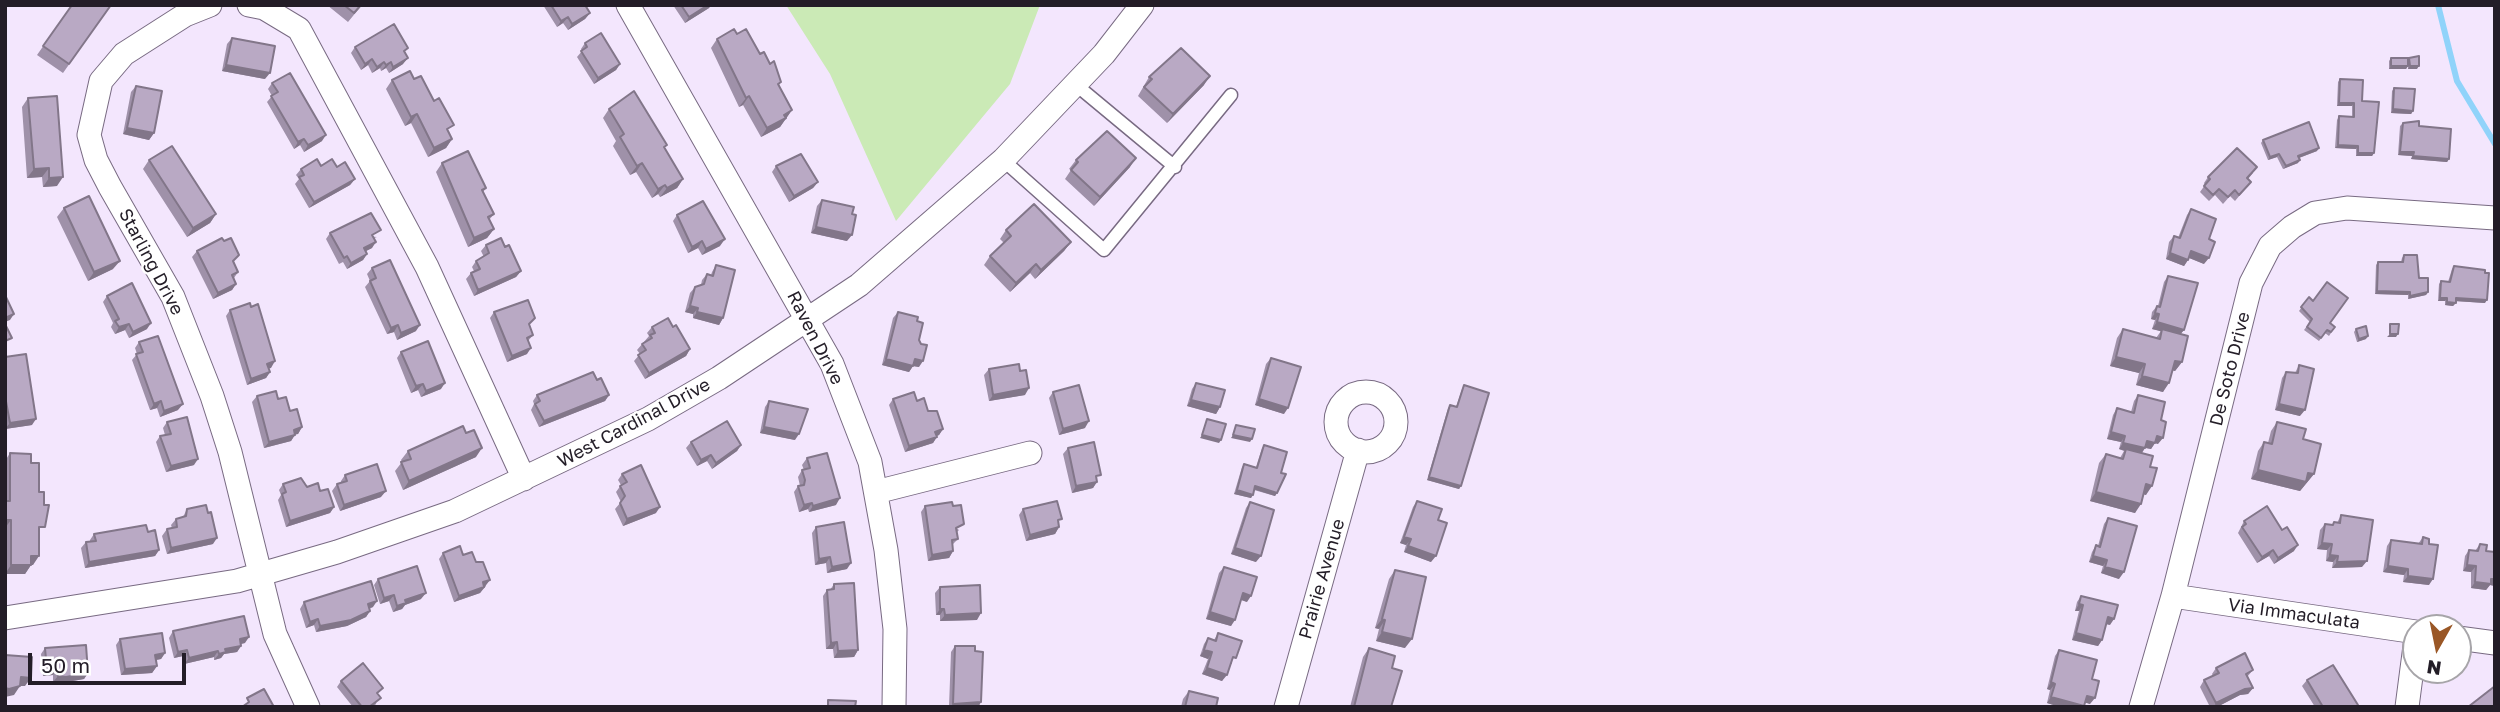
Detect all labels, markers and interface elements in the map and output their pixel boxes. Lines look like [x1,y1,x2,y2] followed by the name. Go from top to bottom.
[114,205,188,319] street label: Starling Drive
[782,288,848,388] street label: Raven Drive
[2205,310,2255,428] street label: De Soto Drive
[554,374,714,472] street label: West Cardinal Drive
[1295,516,1349,642] street label: Prairie Avenue
[2227,594,2361,634] street label: Via Immaculata
[2402,614,2472,684] north arrow
[32,638,189,682] scale bar
[41,652,90,678] text: 50 m
[2425,656,2443,681] text: N

